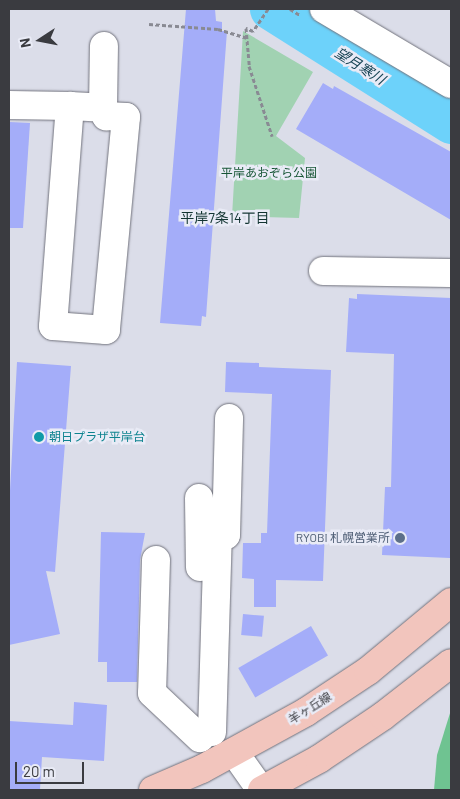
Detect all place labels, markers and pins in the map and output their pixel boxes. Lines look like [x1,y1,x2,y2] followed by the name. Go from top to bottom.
[49,430,145,444] place label: 朝日プラザ平岸台
[33,431,45,443] marker: 朝日プラザ平岸台
[296,531,390,545] place label: RYOBI 札幌営業所
[394,532,406,544] marker: RYOBI 札幌営業所

